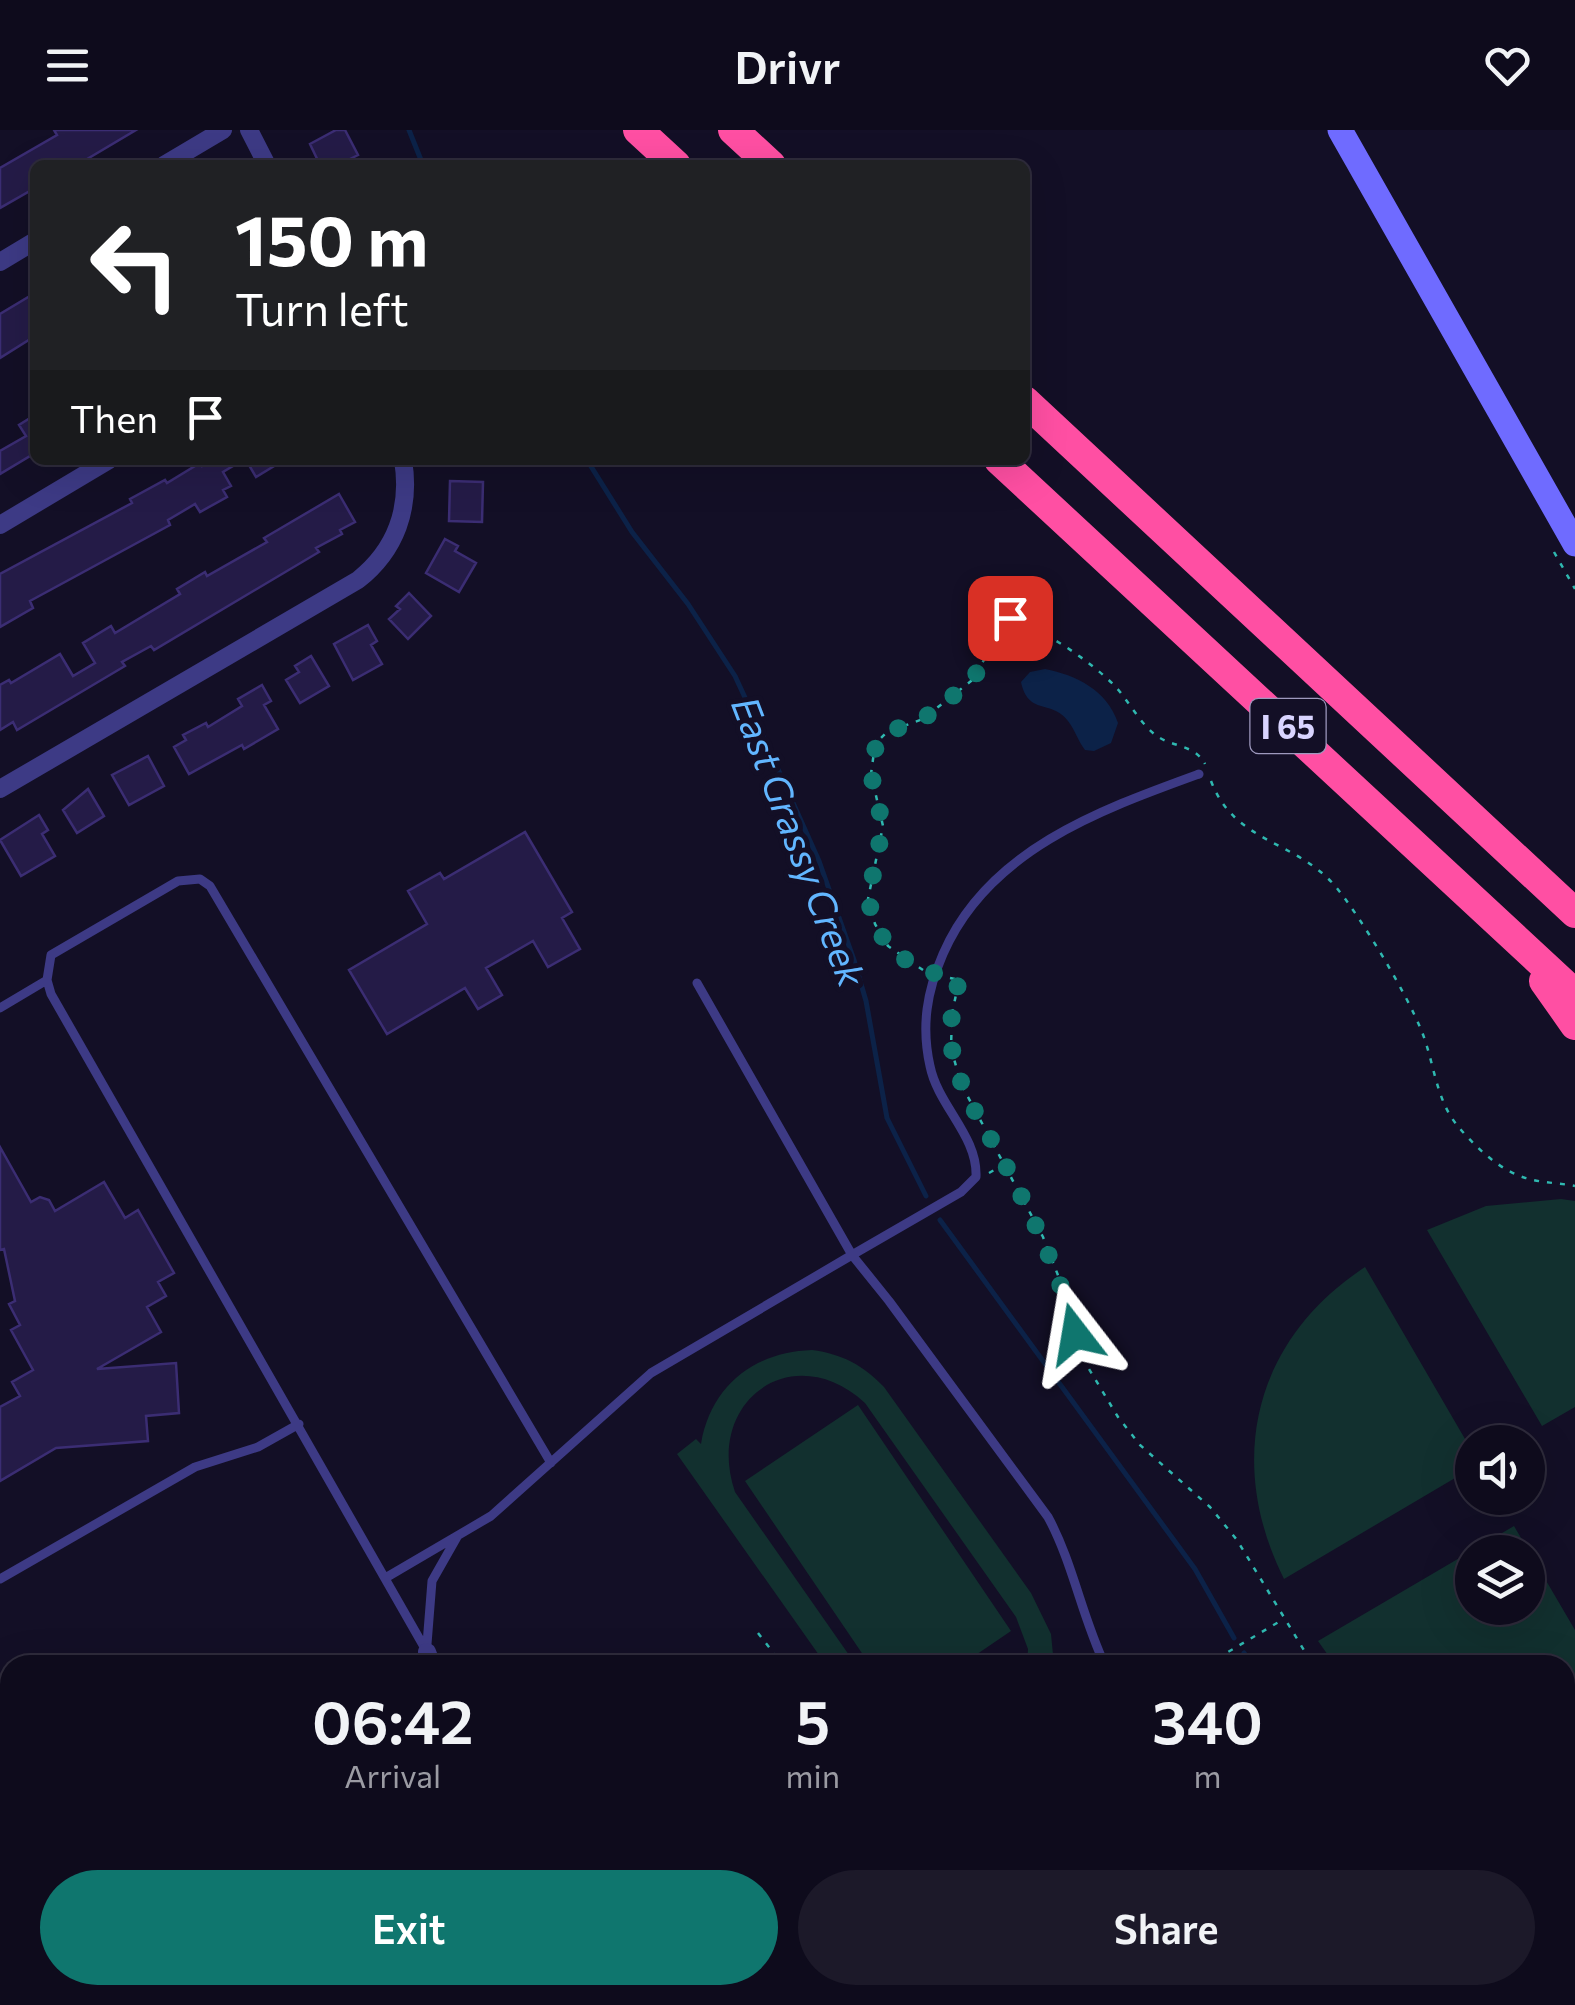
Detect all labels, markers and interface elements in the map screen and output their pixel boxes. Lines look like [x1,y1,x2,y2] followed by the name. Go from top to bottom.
[40,38,95,93] icon: menu
[735,38,840,93] text: Drivr
[1480,38,1535,93] icon: heart
[235,195,428,280] text: 150 m
[70,200,200,330] icon: left
[235,280,409,335] text: Turn left
[178,390,233,445] icon: arrive
[70,394,158,441] text: Then
[968,576,1053,661] pin
[983,591,1038,646] icon: arrive
[723,689,877,994] water label: East Grassy Creek
[1250,699,1326,753] road number: I 65
[1023,1282,1127,1386] position arrow
[1455,1425,1545,1625] map controls
[1455,1425,1545,1515] button: sound
[1455,1535,1545,1625] button: layers
[312,1683,474,1756] text: 06:42
[795,1683,830,1756] text: 5
[1152,1683,1263,1756] text: 340
[344,1755,441,1795] text: Arrival
[786,1755,840,1795] text: min
[1194,1755,1221,1795] text: m
[40,1870,778,1985] button: Exit
[798,1870,1535,1985] button: Share

